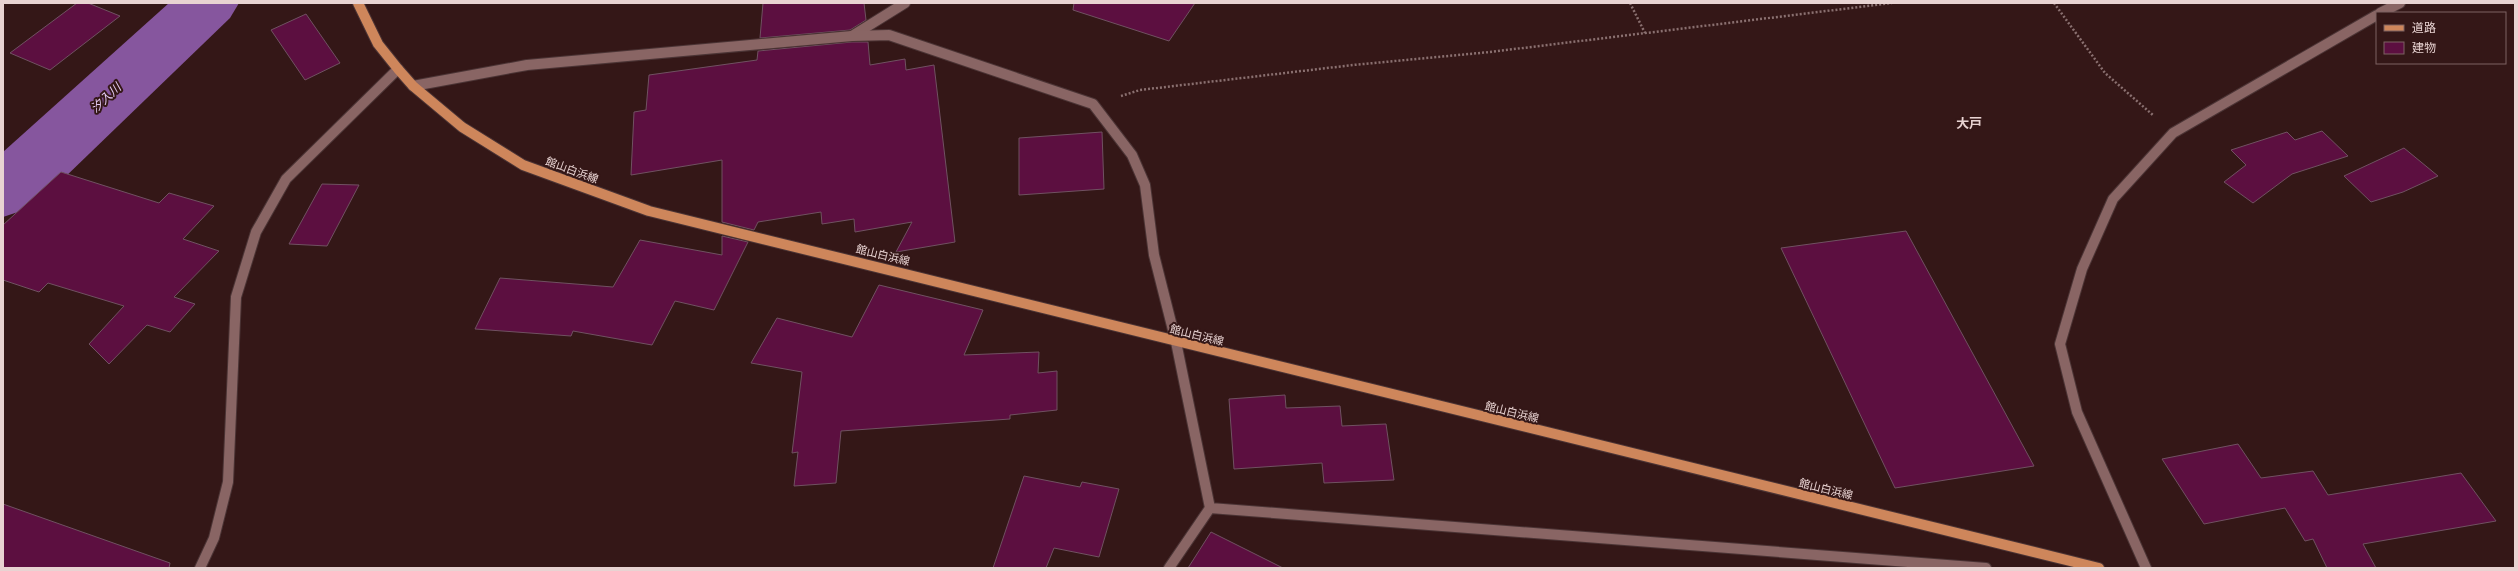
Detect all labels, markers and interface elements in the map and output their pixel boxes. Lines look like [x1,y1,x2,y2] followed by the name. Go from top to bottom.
[2376,12,2506,64] legend
[2412,20,2436,36] text: 道路
[2412,40,2436,56] text: 建物
[87,79,126,116] water label: 汐入川
[1956,115,1982,132] district label: 大戸
[544,154,600,186] street label: 館山白浜線
[855,242,911,268] street label: 館山白浜線
[1169,322,1225,348] street label: 館山白浜線
[1484,399,1540,425] street label: 館山白浜線
[1798,476,1854,502] street label: 館山白浜線

